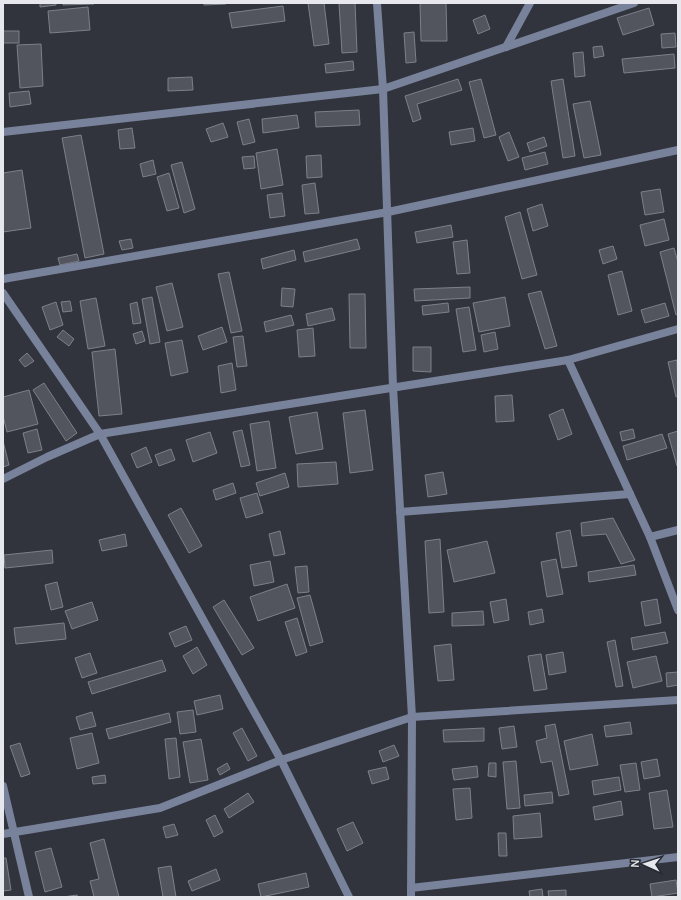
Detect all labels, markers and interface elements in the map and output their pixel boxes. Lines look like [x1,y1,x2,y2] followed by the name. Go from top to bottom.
[625,844,665,884] north arrow
[627,859,642,868] text: N

